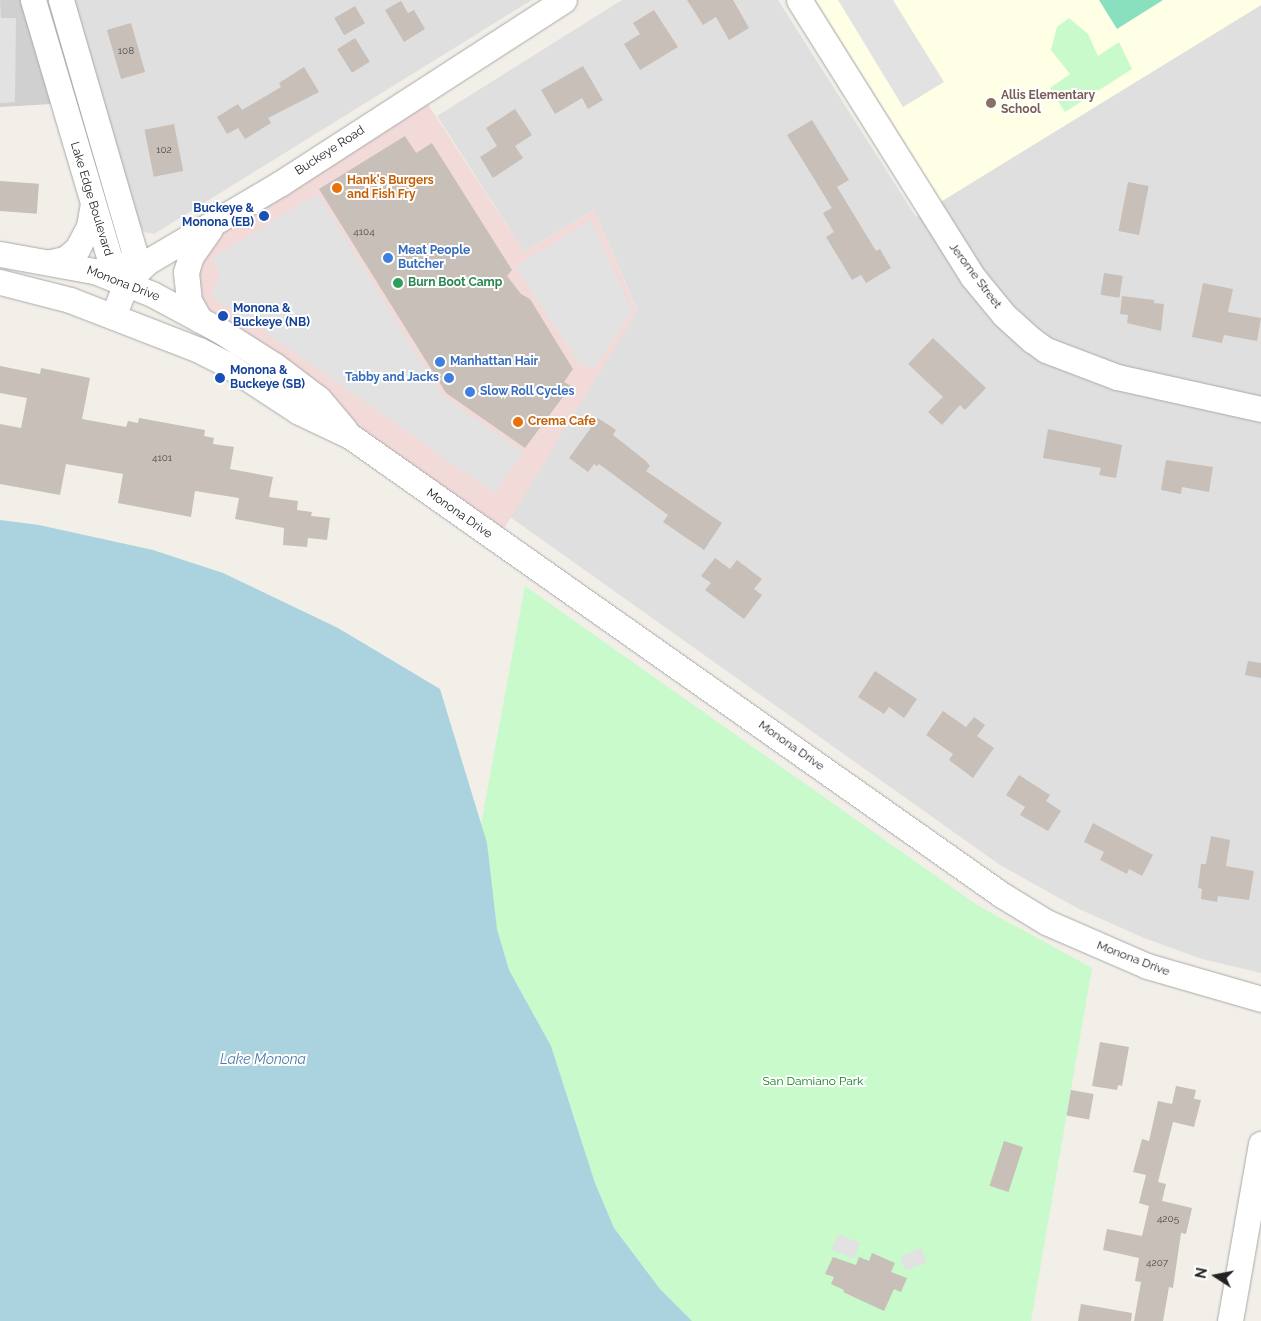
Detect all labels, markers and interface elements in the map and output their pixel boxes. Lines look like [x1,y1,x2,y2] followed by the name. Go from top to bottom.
[118,45,134,57] house number: 108
[1001,89,1095,117] place label: Allis Elementary School
[985,97,997,109] marker: Allis Elementary School
[293,123,367,179] street label: Buckeye Road
[67,140,115,258] street label: Lake Edge Boulevard
[156,144,172,156] house number: 102
[347,174,434,202] place label: Hank's Burgers and Fish Fry
[331,182,343,194] marker: Hank's Burgers and Fish Fry
[182,202,254,230] place label: Buckeye & Monona (EB)
[258,210,270,222] marker: Buckeye & Monona (EB)
[353,226,375,238] house number: 4104
[946,240,1004,312] street label: Jerome Street
[398,244,470,272] place label: Meat People Butcher
[382,252,394,264] marker: Meat People Butcher
[85,263,161,305] street label: Monona Drive
[408,276,502,290] place label: Burn Boot Camp
[392,277,404,289] marker: Burn Boot Camp
[233,302,310,330] place label: Monona & Buckeye (NB)
[217,310,229,322] marker: Monona & Buckeye (NB)
[450,355,538,369] place label: Manhattan Hair
[434,356,446,368] marker: Manhattan Hair
[230,364,305,392] place label: Monona & Buckeye (SB)
[344,371,439,385] place label: Tabby and Jacks
[214,372,226,384] marker: Monona & Buckeye (SB)
[443,372,455,384] marker: Tabby and Jacks
[480,385,575,399] place label: Slow Roll Cycles
[464,386,476,398] marker: Slow Roll Cycles
[528,415,596,429] place label: Crema Cafe
[512,416,524,428] marker: Crema Cafe
[152,452,172,464] house number: 4101
[423,486,495,542] street label: Monona Drive
[755,718,827,774] street label: Monona Drive
[1095,938,1171,980] street label: Monona Drive
[220,1051,306,1067] water label: Lake Monona
[763,1075,863,1089] park label: San Damiano Park
[1157,1213,1179,1225] house number: 4205
[1191,1251,1241,1301] north arrow
[1146,1257,1168,1269] house number: 4207
[1192,1266,1210,1280] text: N

